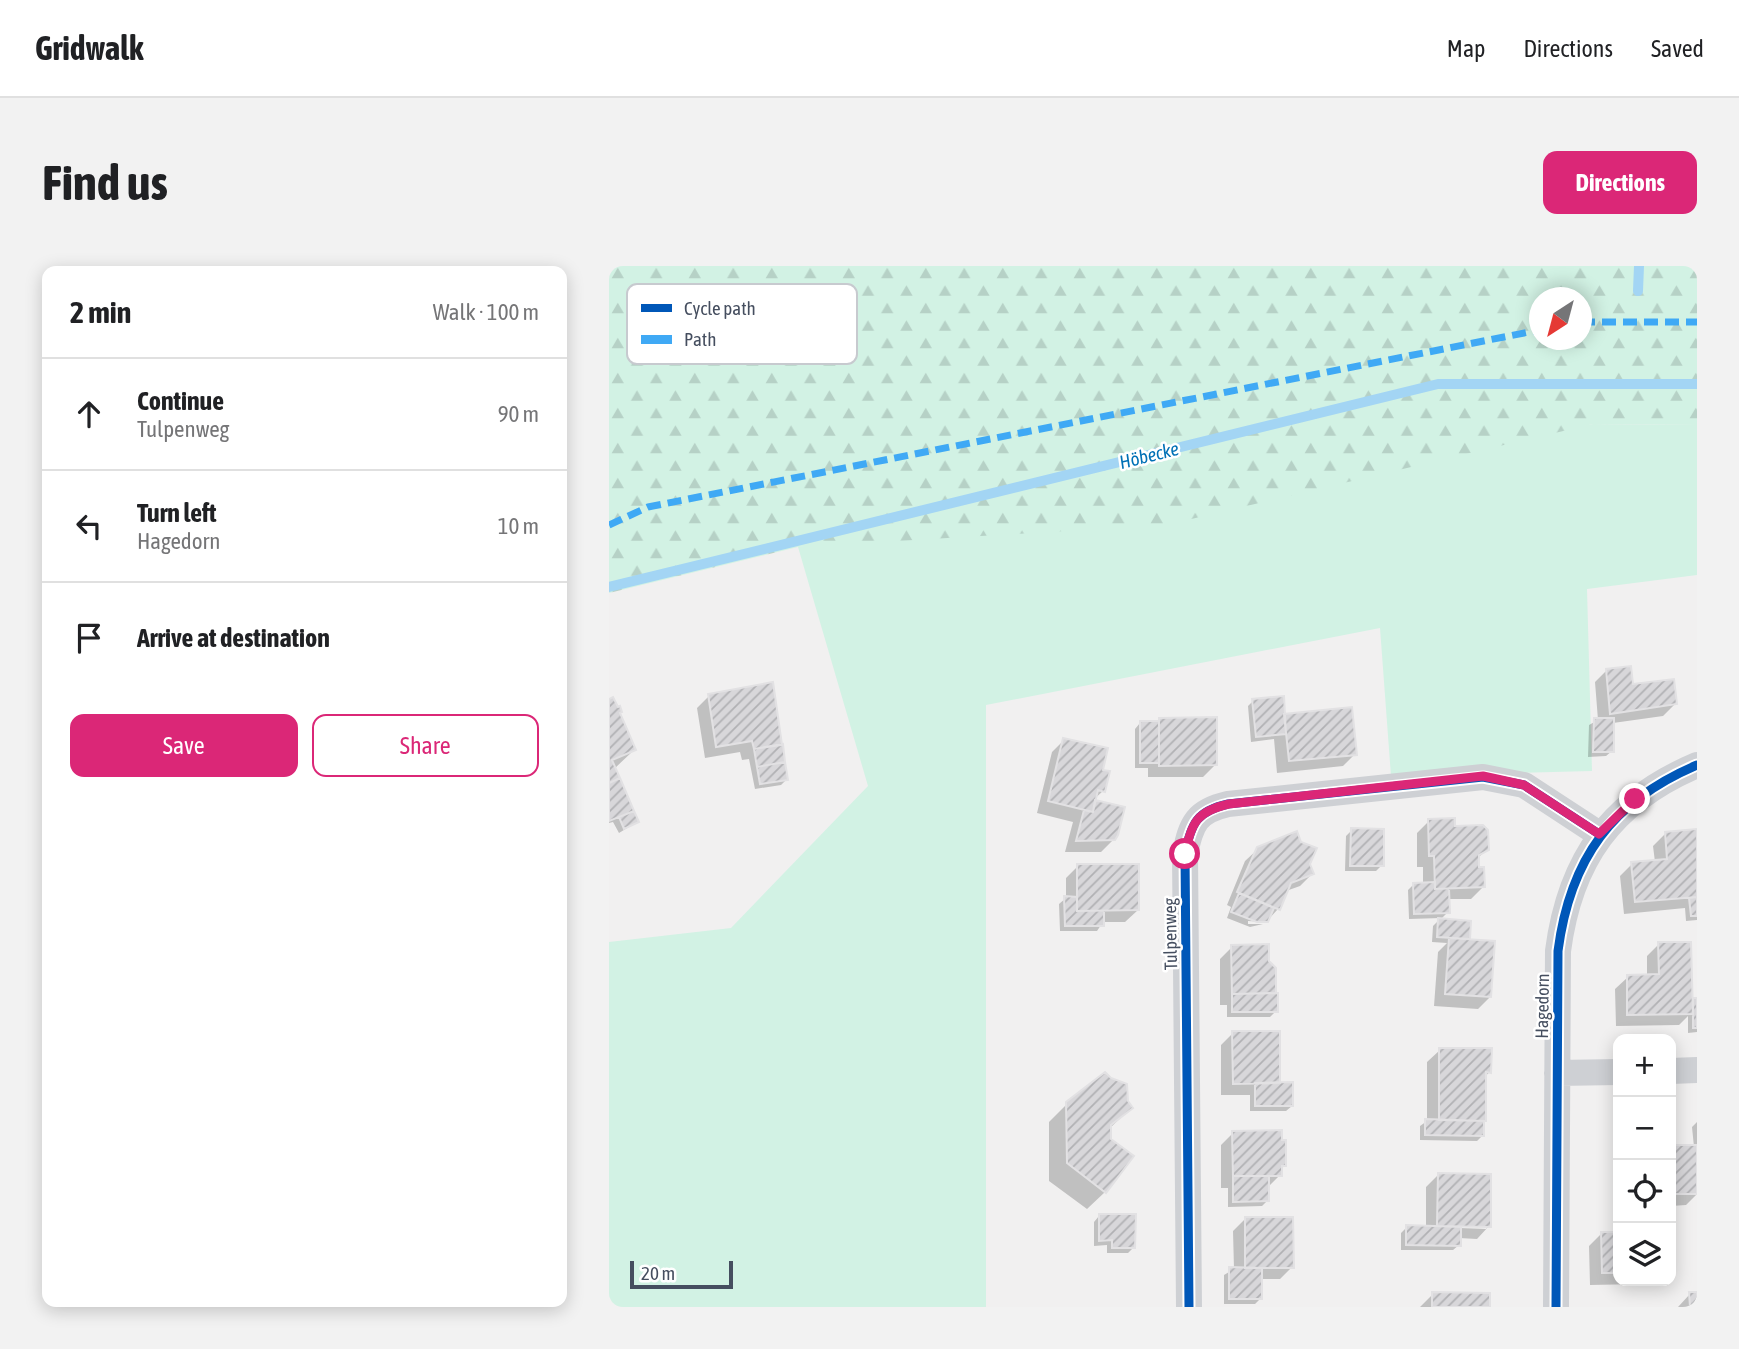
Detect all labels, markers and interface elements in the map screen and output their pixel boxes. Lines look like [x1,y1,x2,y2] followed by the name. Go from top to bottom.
[35,29,143,67] text: Gridwalk
[1447,35,1485,62] text: Map
[1523,35,1613,62] text: Directions
[1651,35,1704,62] text: Saved
[1543,151,1697,214] button: Directions
[42,154,168,210] text: Find us
[627,284,857,364] legend
[1529,287,1592,350] north arrow
[70,295,131,329] text: 2 min
[684,297,756,319] text: Cycle path
[433,299,539,325] text: Walk · 100 m
[684,328,716,350] text: Path
[137,386,224,416] text: Continue
[70,395,108,433] icon: ahead
[498,401,539,427] text: 90 m
[137,416,229,442] text: Tulpenweg
[1117,437,1181,473] water label: Höbecke
[137,498,217,528] text: Turn left
[70,507,108,545] icon: left
[498,513,539,539] text: 10 m
[137,528,220,554] text: Hagedorn
[70,619,108,657] icon: arrive
[137,623,330,653] text: Arrive at destination
[70,714,298,777] button: Save
[312,714,539,777] button: Share
[1619,783,1650,814] route end
[1169,838,1200,869] route start
[1159,897,1181,970] street label: Tulpenweg
[1531,973,1553,1039] street label: Hagedorn
[1613,1034,1676,1286] map controls
[1613,1034,1676,1097] button: +
[1613,1097,1676,1160] button: −
[1613,1160,1676,1223] button: locate
[1613,1223,1676,1286] button: layers
[630,1258,733,1290] scale bar
[641,1262,675,1284] text: 20 m

